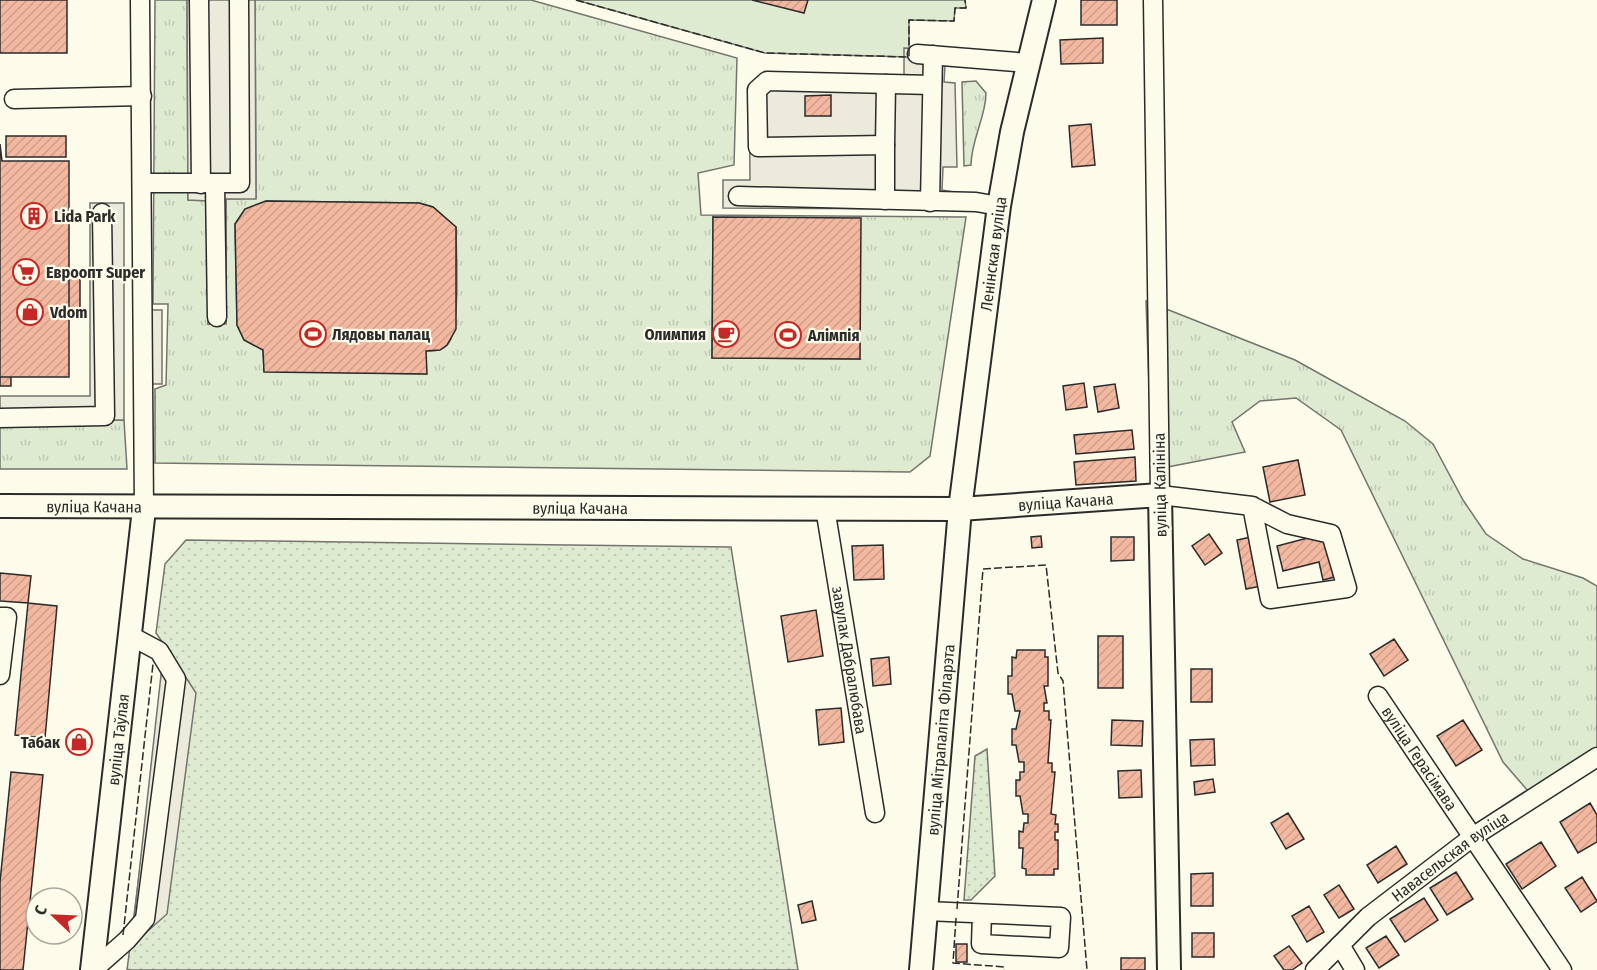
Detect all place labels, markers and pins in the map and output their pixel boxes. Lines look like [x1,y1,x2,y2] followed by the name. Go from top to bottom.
[19,201,49,231] building icon: Lida Park
[54,207,116,226] place label: Lida Park
[11,257,41,287] supermarket icon: Евроопт Super
[46,263,145,282] place label: Евроопт Super
[15,297,45,327] shop icon: Vdom
[49,303,87,322] place label: Vdom
[298,319,328,349] sports icon: Лядовы палац
[711,319,741,349] cafe icon: Олимпия
[773,320,803,350] sports icon: Алімпія
[332,325,430,344] place label: Лядовы палац
[644,325,706,344] place label: Олимпия
[807,326,860,345] place label: Алімпія
[64,727,94,757] shop icon: Табак
[21,733,61,752] place label: Табак

